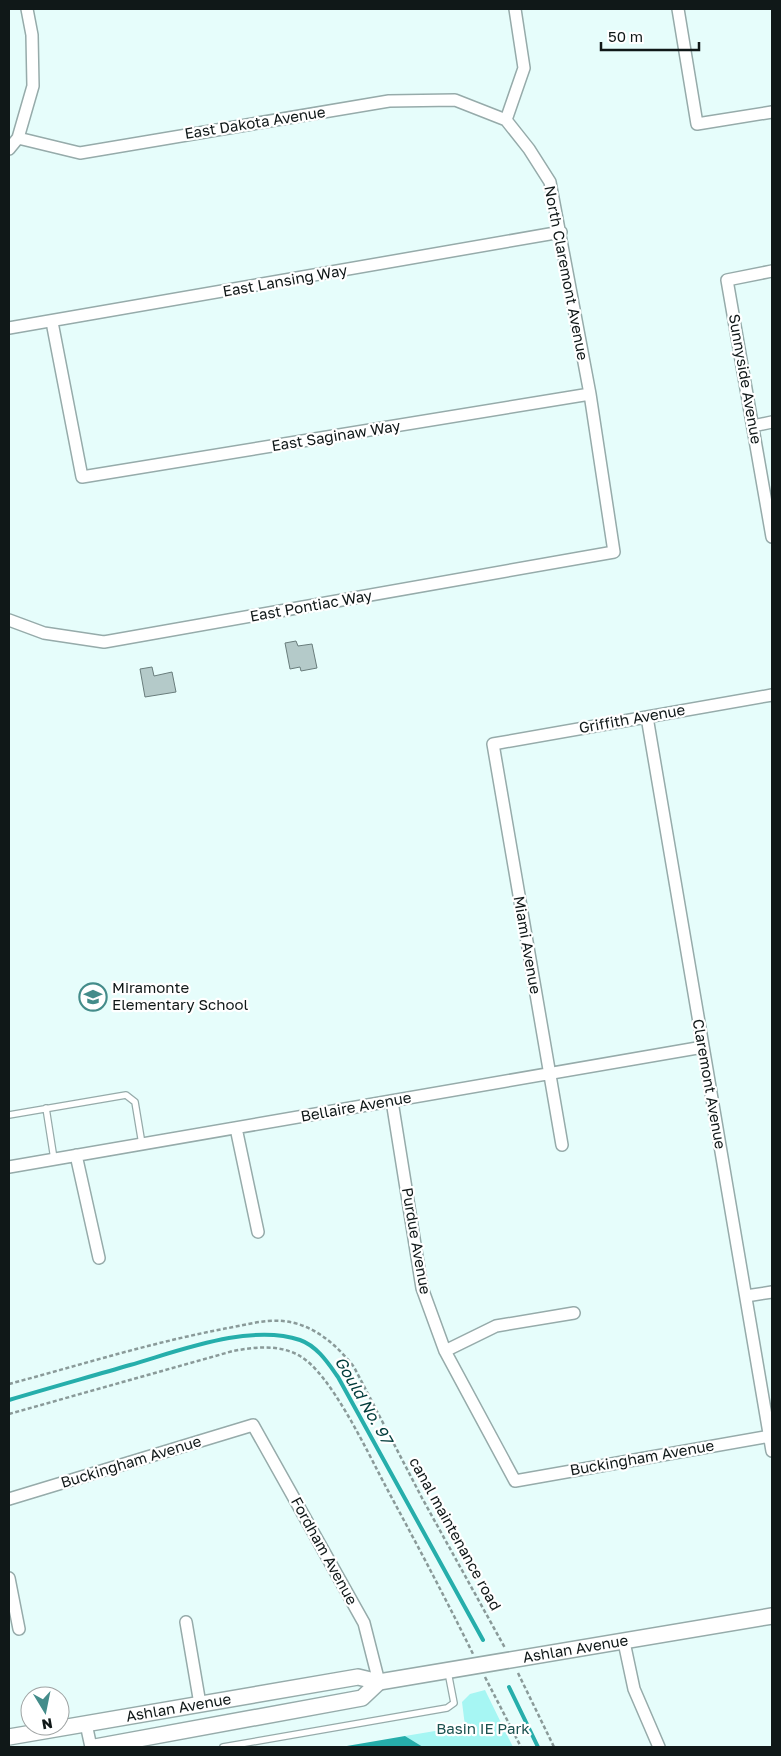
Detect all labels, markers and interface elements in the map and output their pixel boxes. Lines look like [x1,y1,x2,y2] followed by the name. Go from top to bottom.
[601,20,698,52] scale bar
[608,27,643,45] text: 50 m
[183,102,327,142] street label: East Dakota Avenue
[541,184,593,362] street label: North Claremont Avenue
[221,260,349,300] street label: East Lansing Way
[726,312,766,446] street label: Sunnyside Avenue
[270,416,402,454] street label: East Saginaw Way
[248,585,374,625] street label: East Pontiac Way
[577,700,687,736] street label: Griffith Avenue
[510,894,546,996] street label: Miami Avenue
[112,978,248,1013] place label: Miramonte Elementary School
[78,982,108,1012] school or university icon: Miramonte Elementary School
[690,1017,730,1151] street label: Claremont Avenue
[299,1087,413,1125] street label: Bellaire Avenue
[399,1186,435,1296] street label: Purdue Avenue
[331,1353,398,1450] water label: Gould No. 97
[58,1431,203,1491] street label: Buckingham Avenue
[568,1435,716,1479] street label: Buckingham Avenue
[406,1454,506,1613] street label: canal maintenance road
[288,1494,362,1608] street label: Fordham Avenue
[521,1630,630,1666] street label: Ashlan Avenue
[20,1686,70,1736] north arrow
[124,1689,233,1725] street label: Ashlan Avenue
[41,1715,54,1734] text: N
[436,1719,530,1737] park label: Basin IE Park

